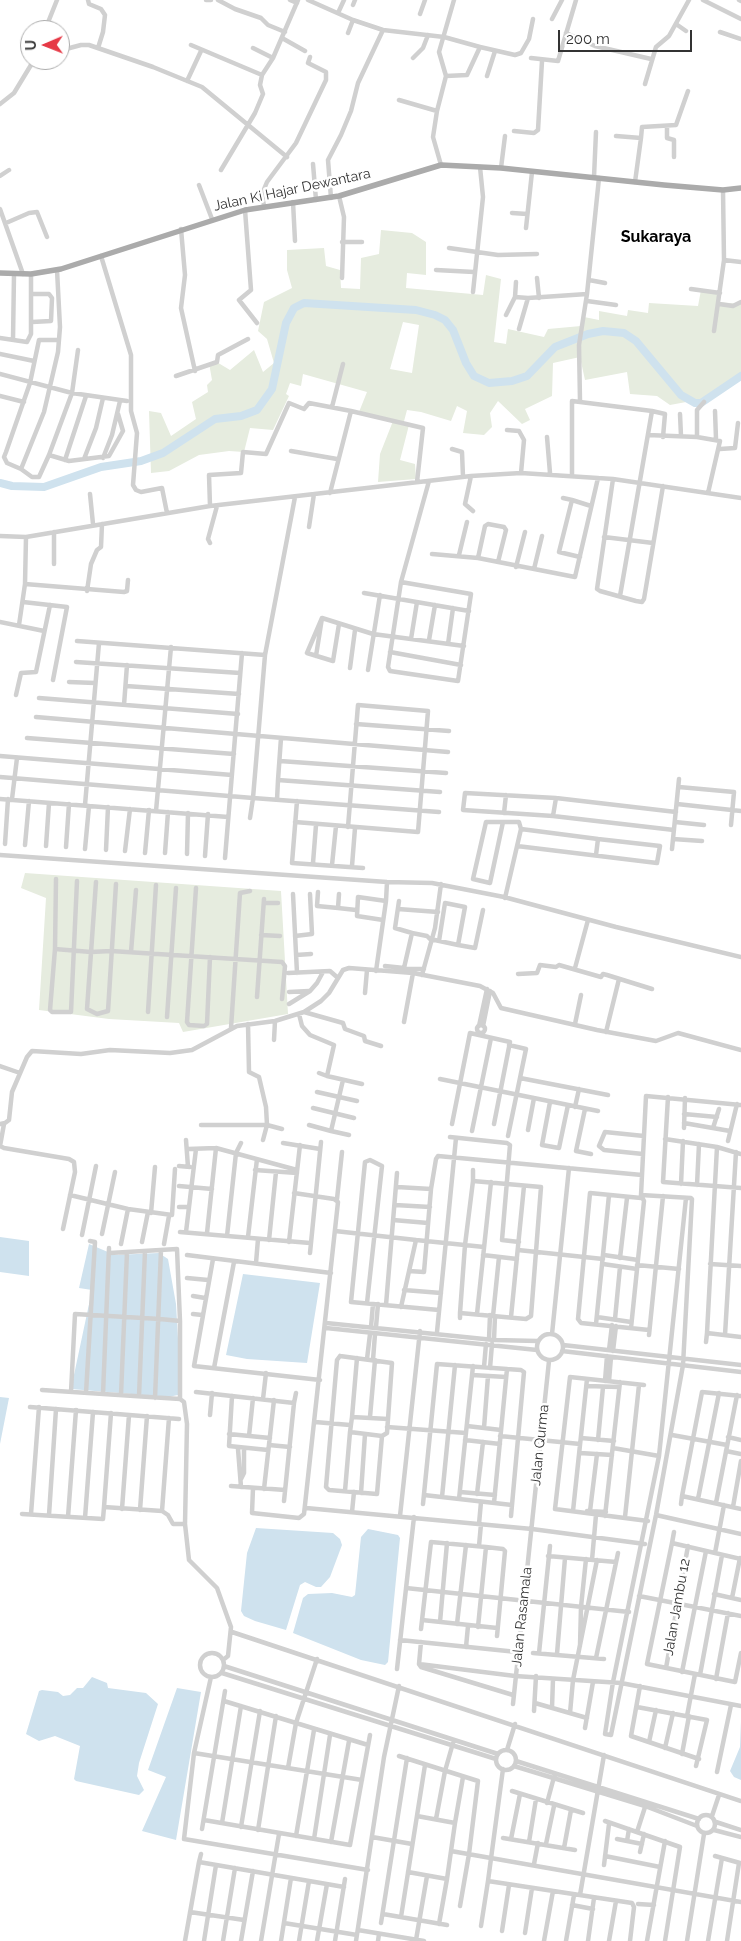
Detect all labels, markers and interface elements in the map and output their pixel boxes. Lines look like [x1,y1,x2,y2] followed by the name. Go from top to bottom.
[20,20,70,70] north arrow
[561,20,695,52] scale bar
[566,30,610,48] text: 200 m
[23,40,39,51] text: U
[212,165,372,215] street label: Jalan Ki Hajar Dewantara
[621,227,691,247] district label: Sukaraya
[527,1404,553,1486] street label: Jalan Qurma
[660,1557,694,1657] street label: Jalan Jambu 12
[508,1566,536,1668] street label: Jalan Rasamala

